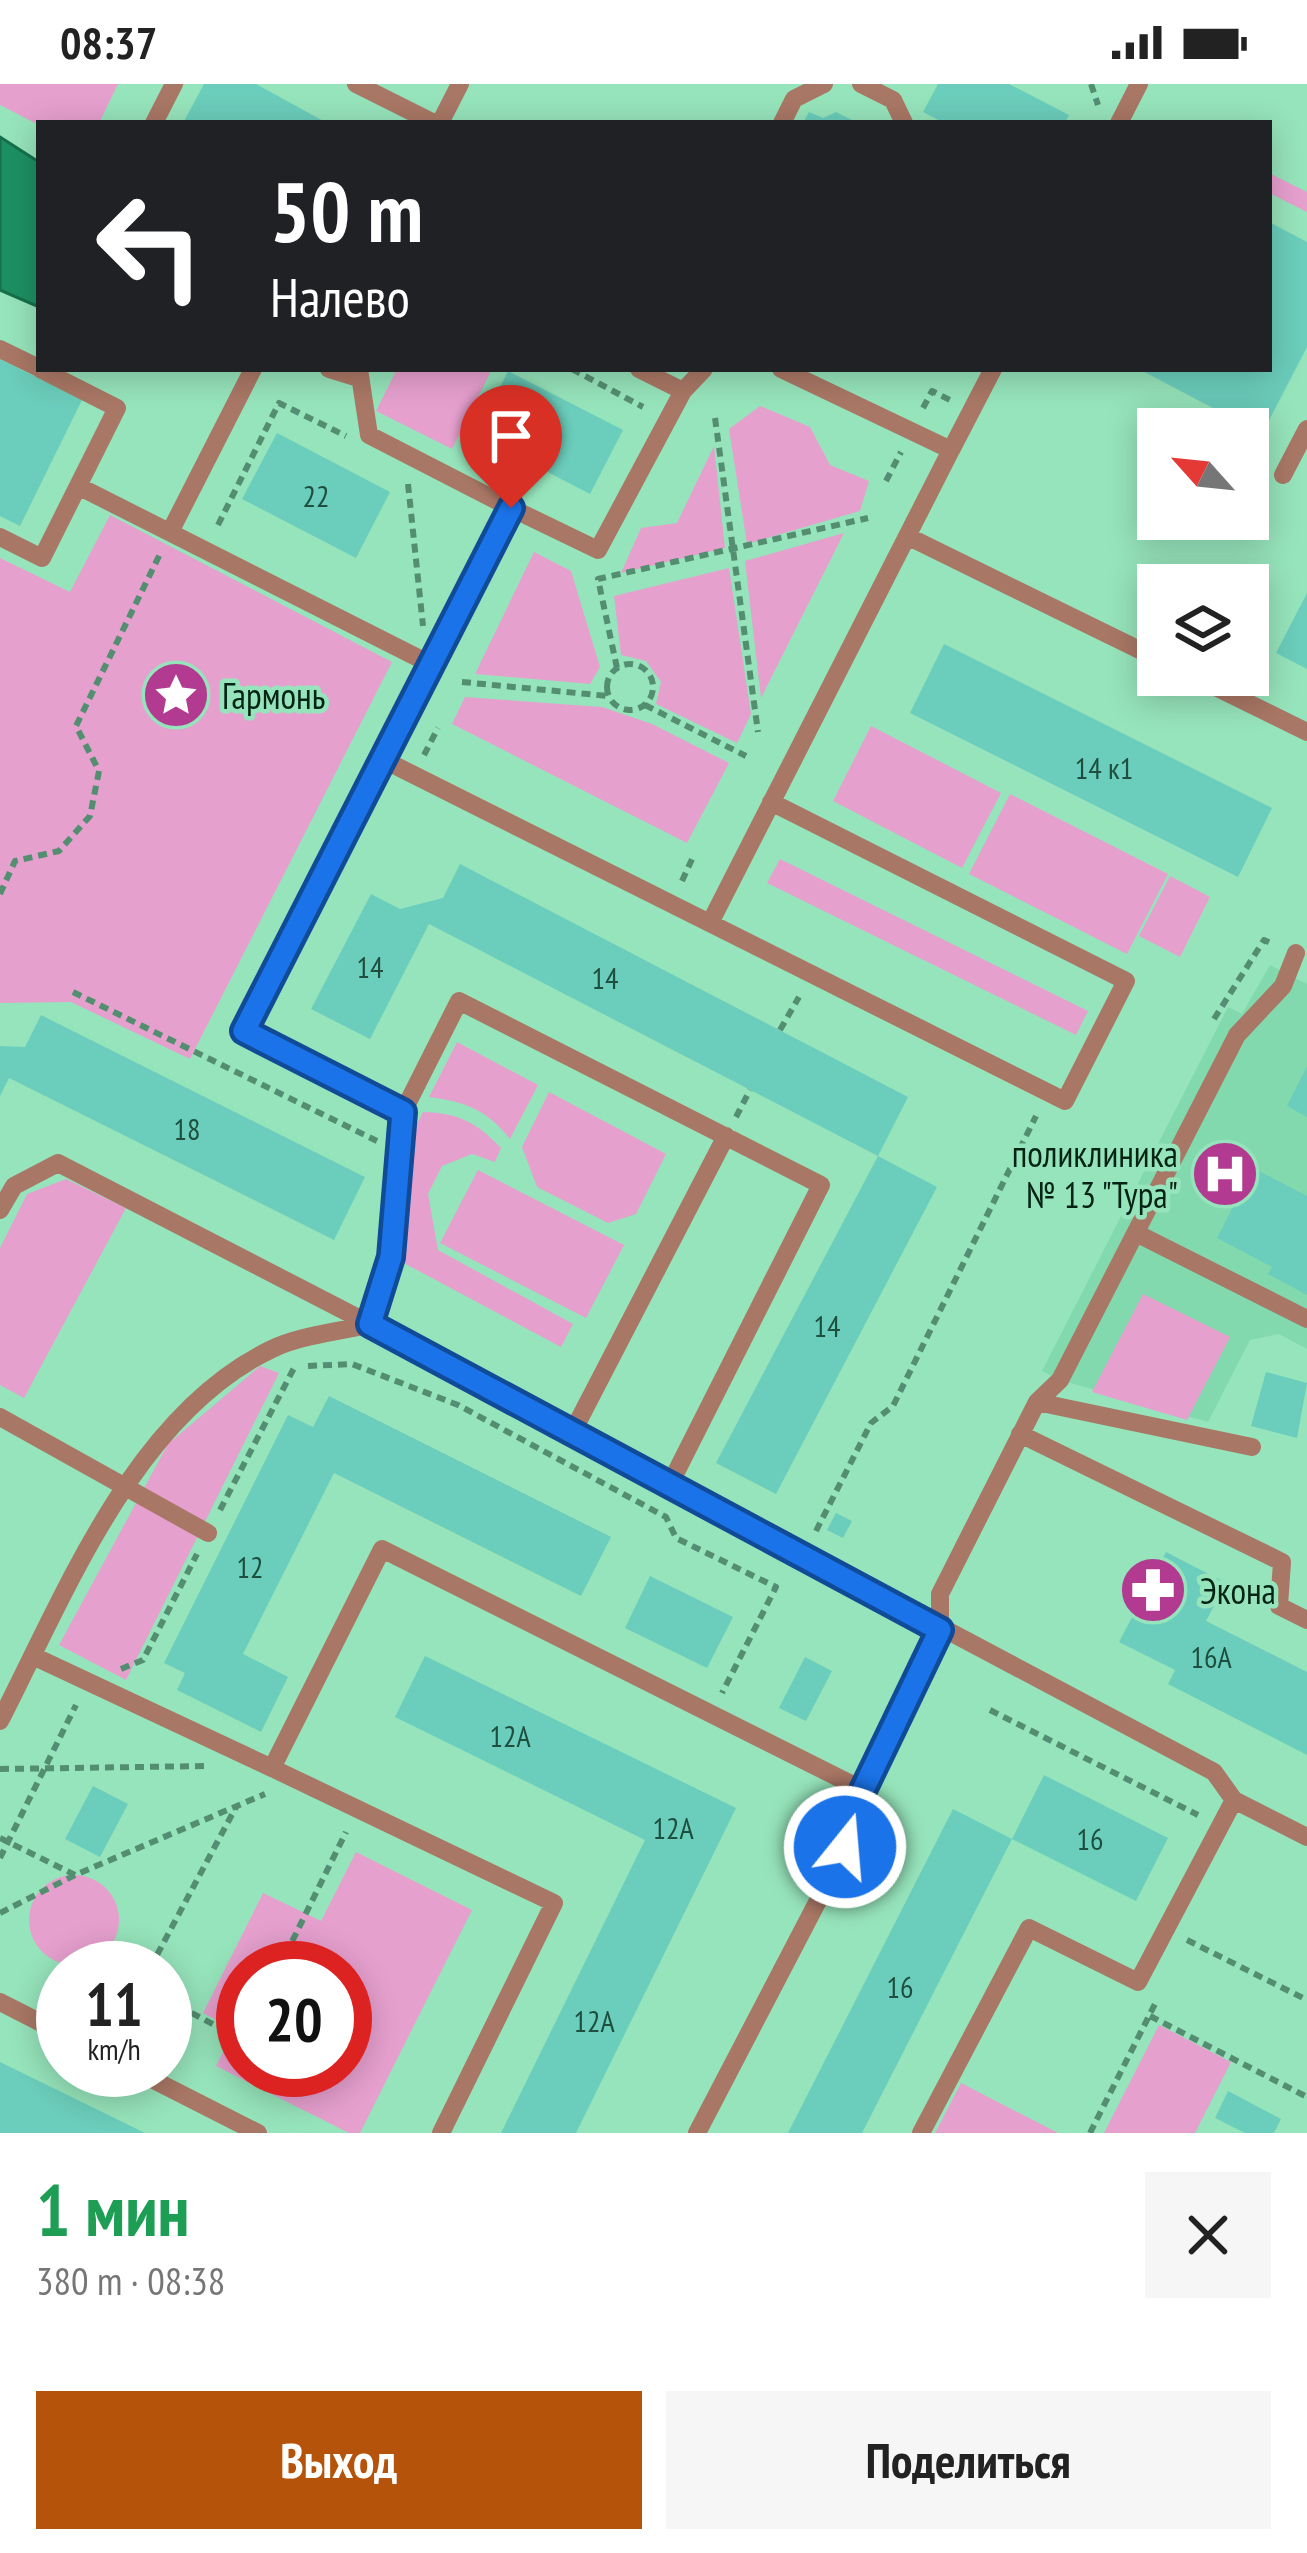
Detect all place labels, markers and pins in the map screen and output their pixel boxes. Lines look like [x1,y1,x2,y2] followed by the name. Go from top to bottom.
[460,385,562,508] pin
[141,660,211,730] place icon: Гармонь
[222,672,325,719] place label: Гармонь
[1012,1130,1178,1218] place label: поликлиника № 13 "Тура"
[1190,1139,1260,1209] hospital icon: поликлиника № 13 "Тура"
[1118,1555,1188,1625] pharmacy icon: Экона
[1200,1567,1276,1614] place label: Экона

